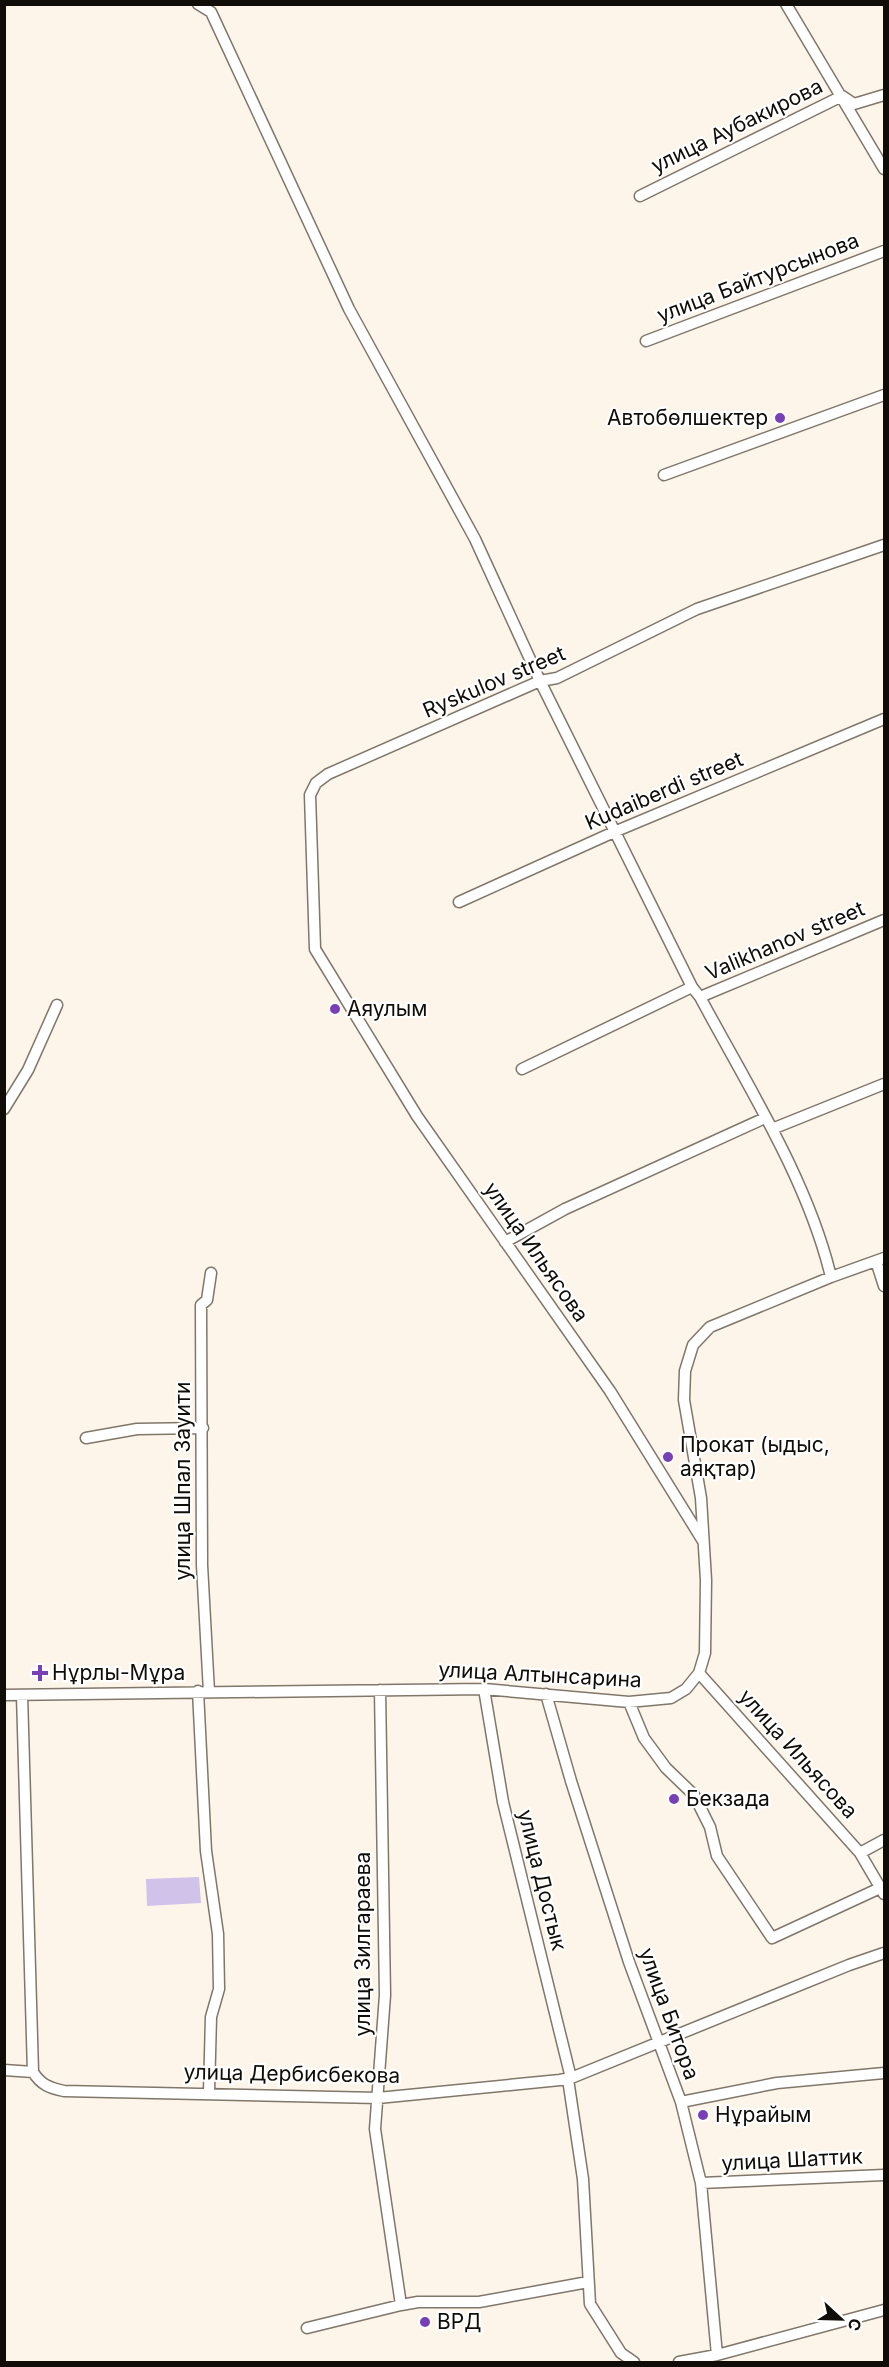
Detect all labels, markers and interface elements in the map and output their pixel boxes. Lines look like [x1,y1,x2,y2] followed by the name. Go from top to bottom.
[647,73,827,178] street label: улица Аубакирова
[653,227,862,328] street label: улица Байтурсынова
[607,405,768,430] place label: Автобөлшектер
[773,411,787,425] marker: Автобөлшектер
[419,640,569,723] street label: Ryskulov street
[581,746,747,835] street label: Kudaiberdi street
[702,896,868,985] street label: Valikhanov street
[347,996,427,1021] place label: Аяулым
[328,1002,342,1016] marker: Аяулым
[479,1177,594,1327] street label: улица Ильясова
[170,1381,195,1581] street label: улица Шпал Зауити
[680,1432,830,1481] place label: Прокат (ыдыс, аяқтар)
[661,1450,675,1464] marker: Прокат (ыдыс, аяқтар)
[438,1657,642,1692] street label: улица Алтынсарина
[52,1660,185,1685] place label: Нұрлы-Мұра
[33,1666,47,1680] marker: Нұрлы-Мұра
[734,1684,863,1823] street label: улица Ильясова
[686,1786,770,1811] place label: Бекзада
[667,1792,681,1806] marker: Бекзада
[513,1807,572,1954] street label: улица Достык
[350,1852,375,2036] street label: улица Зилгараева
[634,1945,705,2083] street label: улица Битора
[184,2059,401,2088] street label: улица Дербисбекова
[715,2102,811,2127] place label: Нұрайым
[696,2108,710,2122] marker: Нұрайым
[721,2143,864,2176] street label: улица Шаттик
[811,2289,871,2349] north arrow
[437,2309,481,2334] place label: ВРД
[418,2315,432,2329] marker: ВРД
[843,2315,866,2334] text: С

